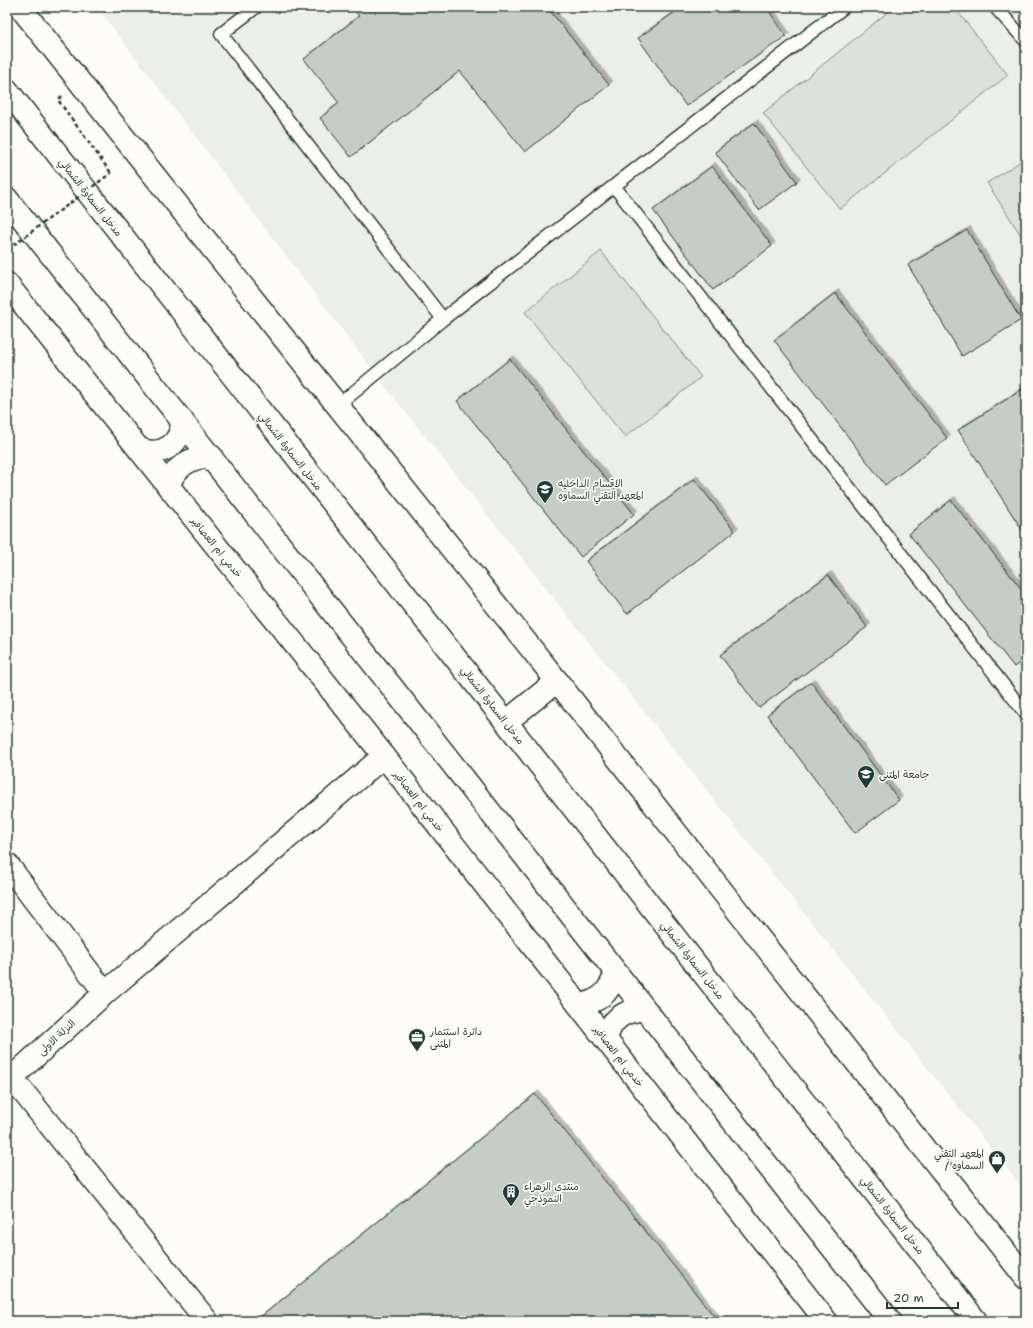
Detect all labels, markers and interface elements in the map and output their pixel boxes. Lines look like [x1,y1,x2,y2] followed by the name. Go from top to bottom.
[54,156,125,241] street label: مدخل السماوة الشمالي
[254,410,325,495] street label: مدخل السماوة الشمالي
[558,477,644,505] place label: الاقسام الداخليه المعهد التقني السماوه
[535,479,555,504] school or university icon: الاقسام الداخليه المعهد التقني السماوه
[185,514,245,582] street label: خدمي ام العصافير
[456,664,527,749] street label: مدخل السماوة الشمالي
[856,764,876,789] school or university icon: جامعة المثنى
[388,767,447,837] street label: خدمي ام العصافير
[879,768,929,782] place label: جامعة المثنى
[656,919,727,1004] street label: مدخل السماوة الشمالي
[35,1017,79,1059] street label: النزلة الاولى
[588,1022,647,1092] street label: خدمي ام العصافير
[429,1025,482,1051] place label: دائرة استثمار المثنى
[407,1027,427,1052] office icon: دائرة استثمار المثنى
[934,1147,984,1172] place label: المعهد التقني / السماوه
[987,1149,1007,1174] shop icon: المعهد التقني / السماوه
[856,1174,927,1259] street label: مدخل السماوة الشمالي
[524,1180,579,1208] place label: منتدى الزهراء النموذجي
[501,1182,521,1207] building icon: منتدى الزهراء النموذجي
[887,1284,958,1310] scale bar
[893,1290,924,1306] text: 20 m

